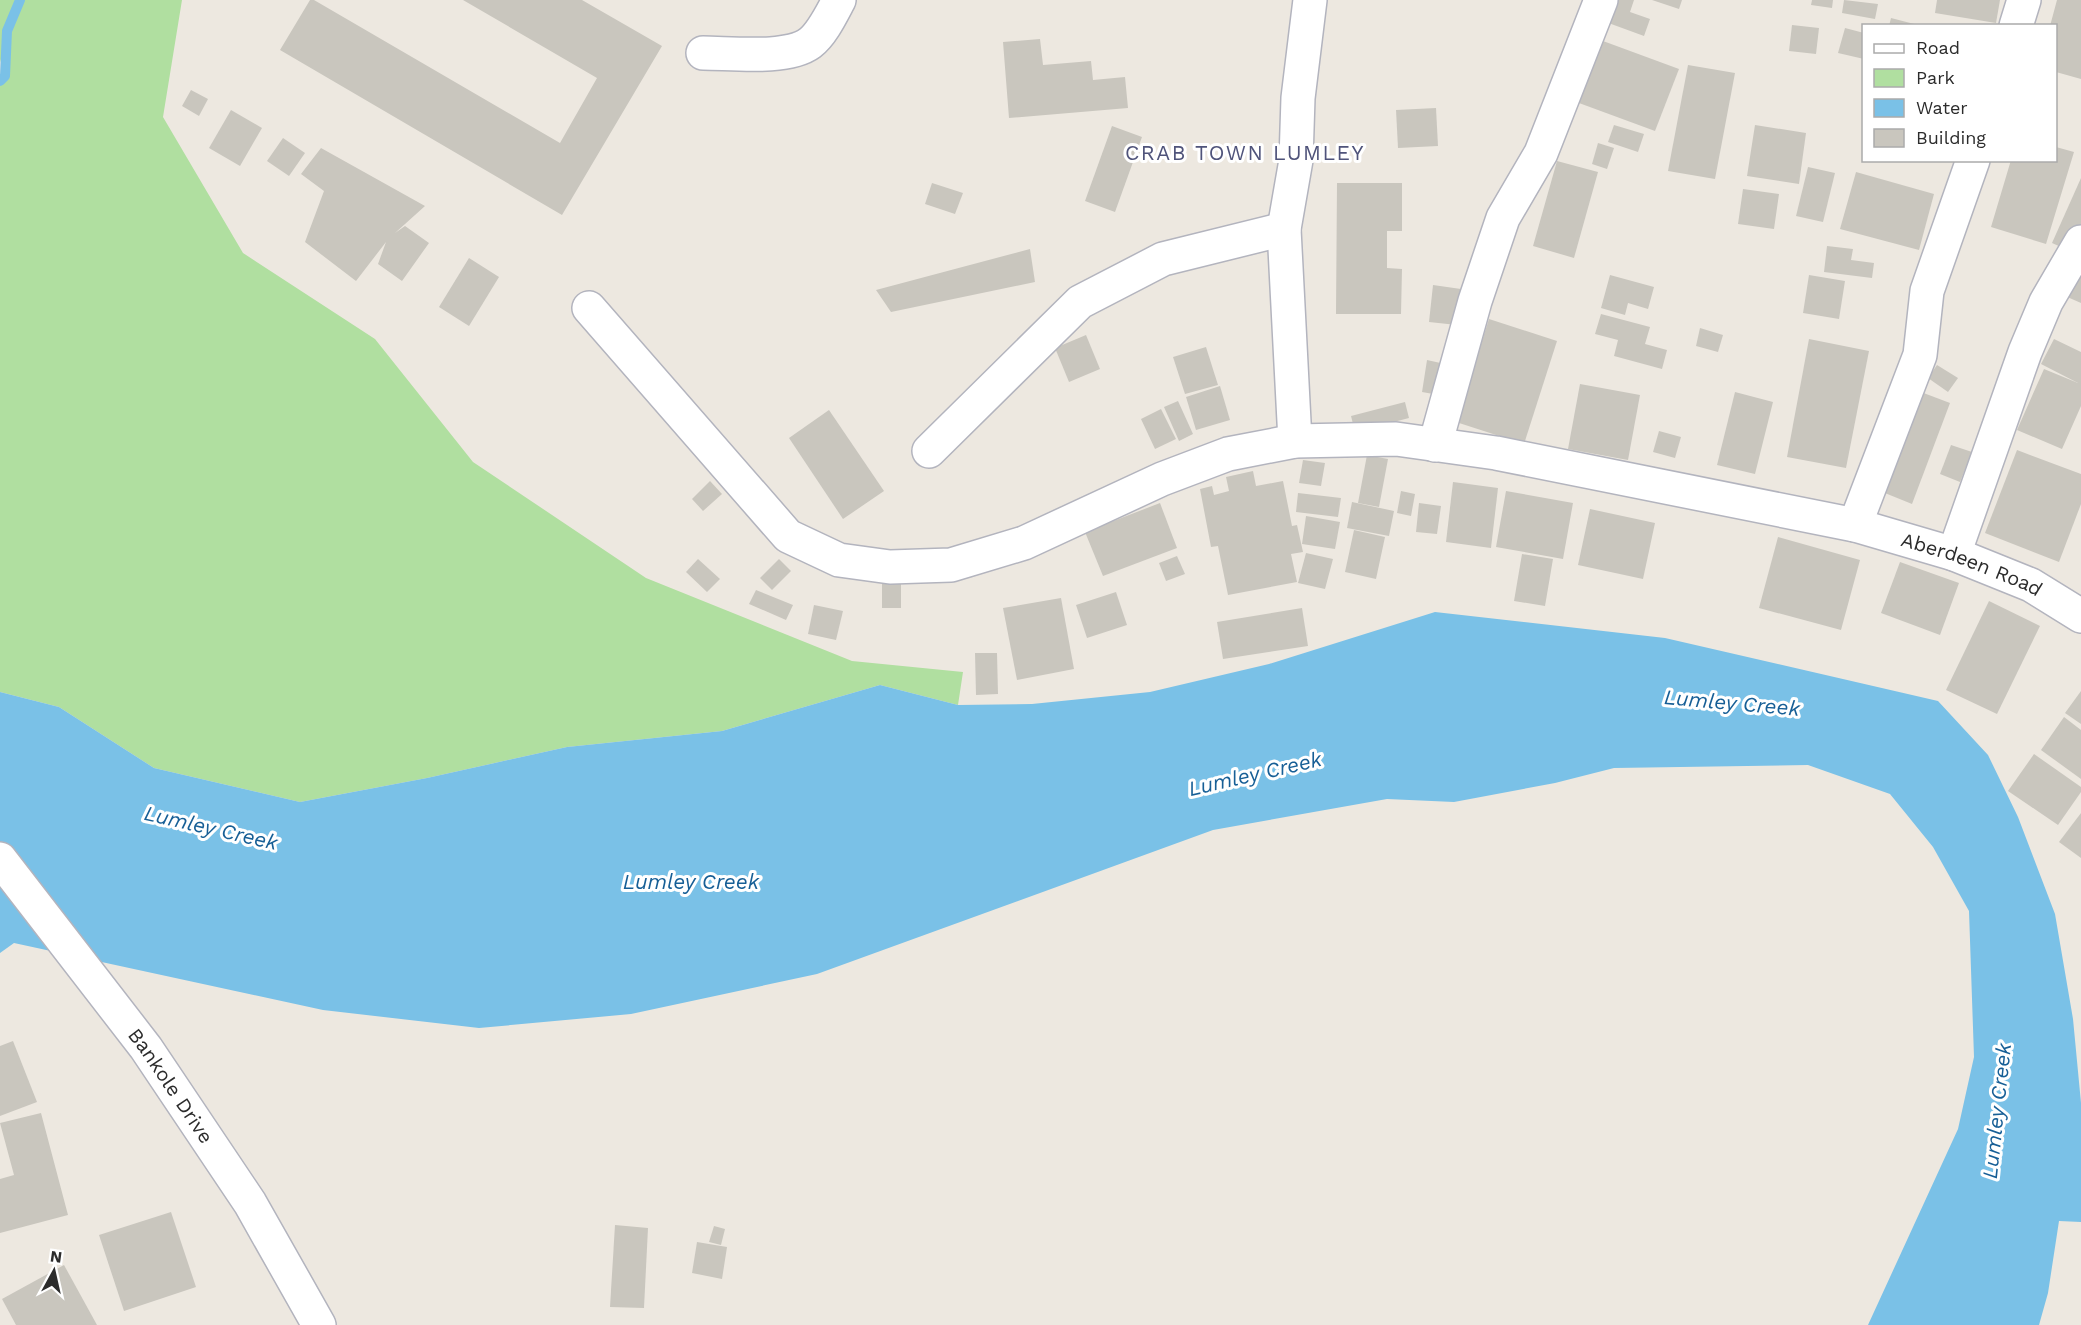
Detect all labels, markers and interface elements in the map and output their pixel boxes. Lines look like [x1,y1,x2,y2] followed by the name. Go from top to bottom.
[1862,24,2057,162] legend
[1916,37,1960,58] text: Road
[1916,67,1955,88] text: Park
[1916,97,1968,118] text: Water
[1916,127,1986,148] text: Building
[1125,140,1365,165] district label: CRAB TOWN LUMLEY
[1898,527,2047,601] street label: Aberdeen Road
[1663,684,1802,721] water label: Lumley Creek
[1186,746,1325,801] water label: Lumley Creek
[142,800,281,855] water label: Lumley Creek
[623,869,760,894] water label: Lumley Creek
[123,1023,218,1148] street label: Bankole Drive
[1977,1041,2016,1180] water label: Lumley Creek
[24,1241,84,1301] north arrow
[49,1246,63,1267] text: N

